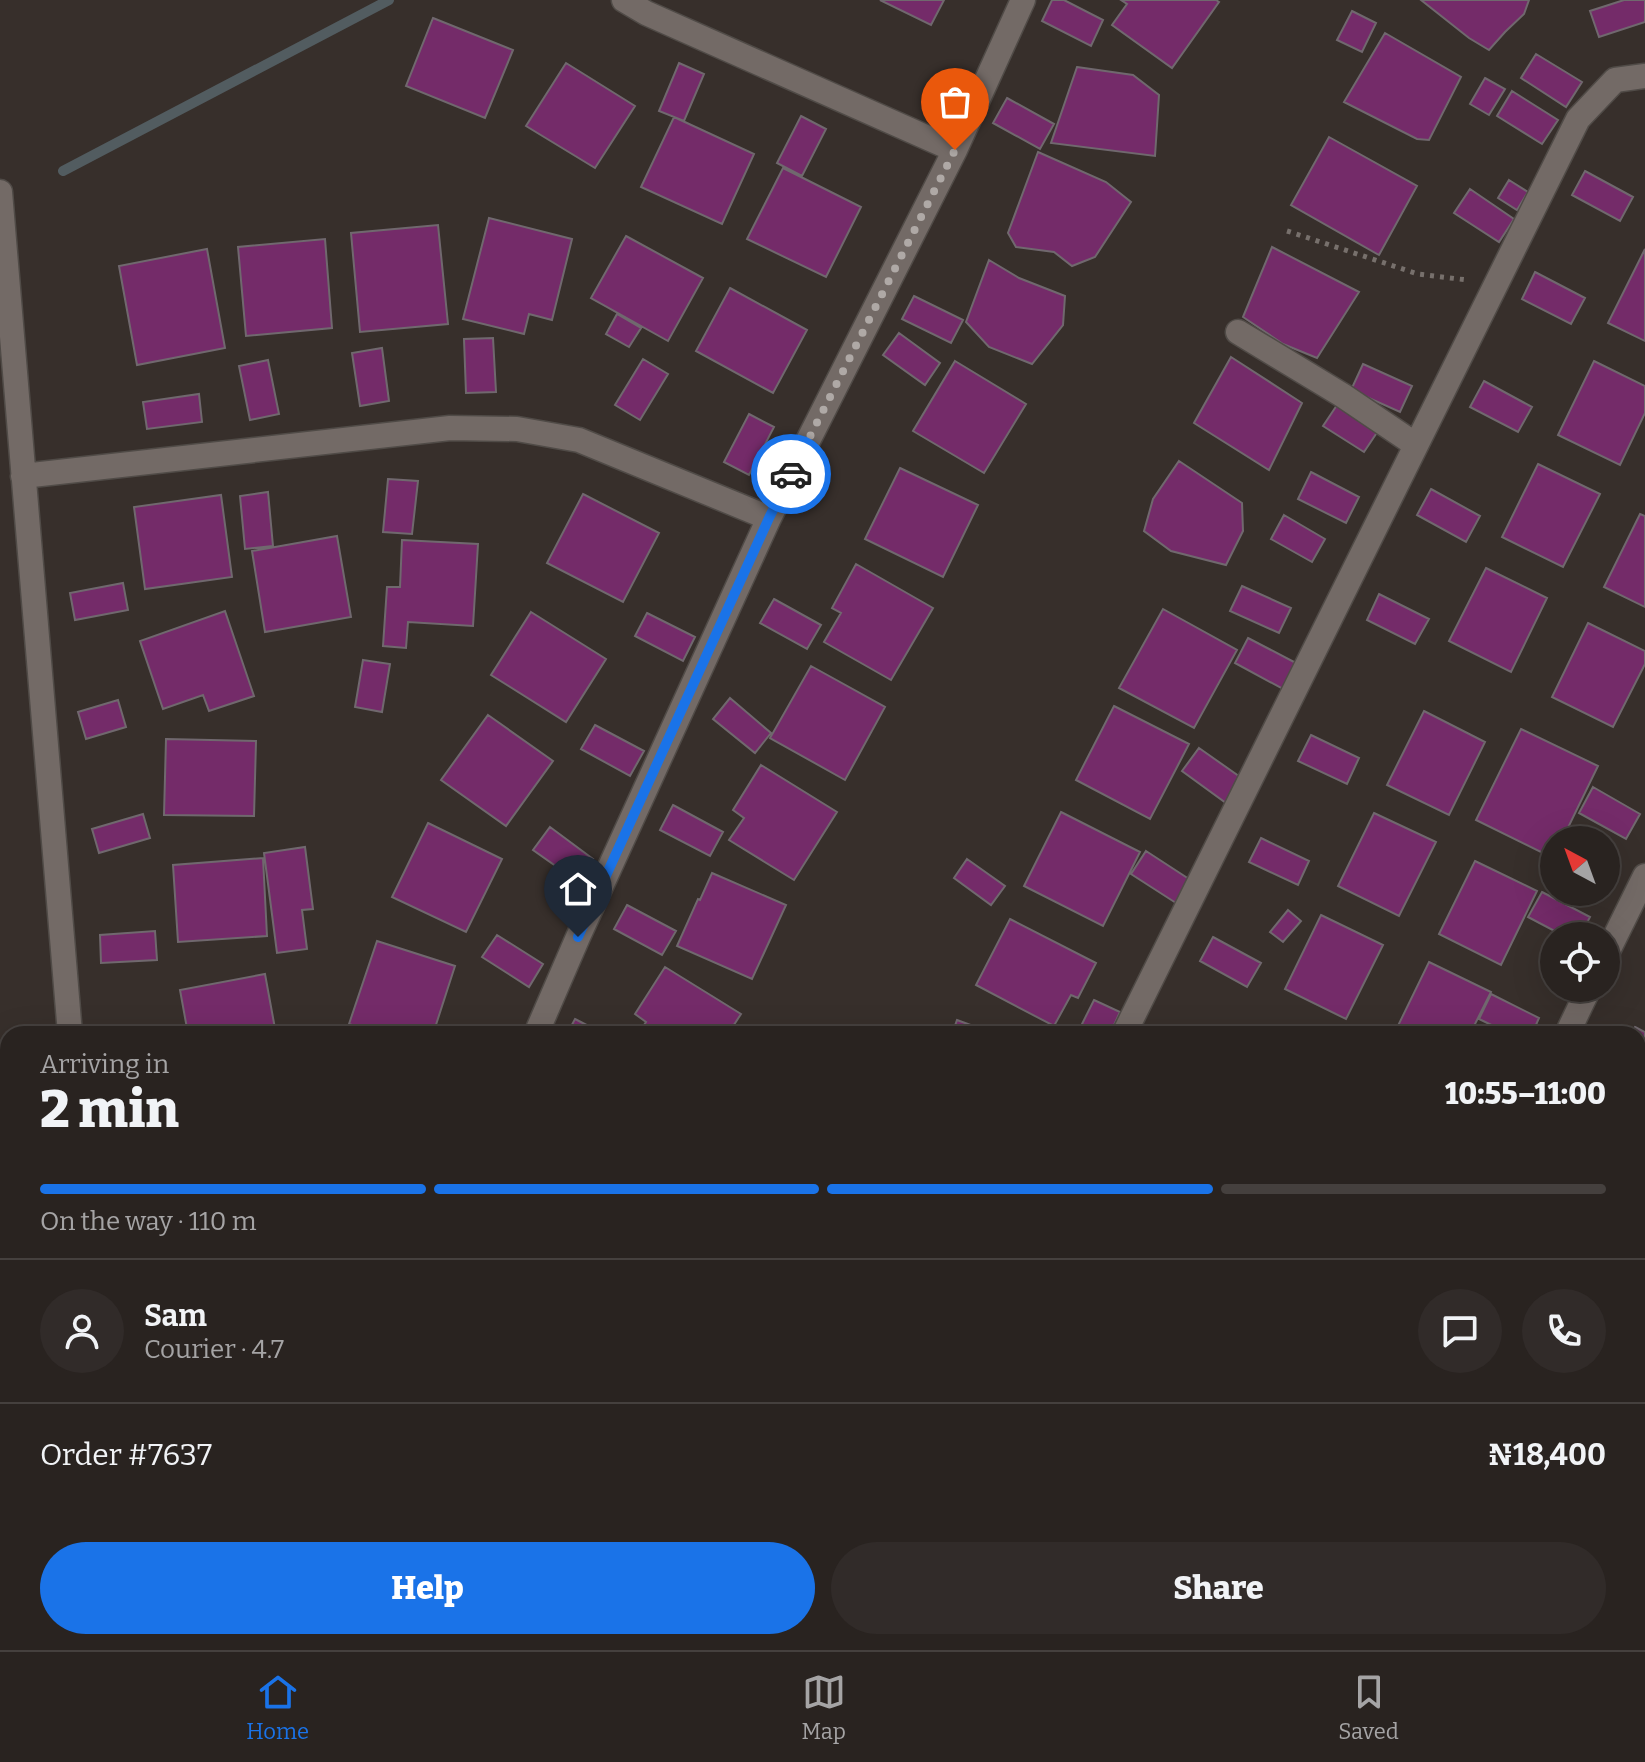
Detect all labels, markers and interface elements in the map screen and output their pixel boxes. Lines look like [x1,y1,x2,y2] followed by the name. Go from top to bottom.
[921,68,989,150] pin
[933,80,977,124] icon: bag
[751,434,831,514] courier
[769,452,813,496] icon: car
[1540,826,1620,906] north arrow
[1540,826,1620,1002] map controls
[544,855,612,937] pin
[556,867,600,911] icon: home
[1540,922,1620,1002] button: locate
[40,1049,169,1080] text: Arriving in
[1445,1076,1606,1112] text: 10:55–11:00
[40,1078,179,1141] text: 2 min
[40,1206,257,1237] text: On the way · 110 m
[40,1289,124,1373] button: person
[1418,1289,1502,1373] button: chat
[1522,1289,1606,1373] button: phone
[144,1298,207,1334] text: Sam
[144,1334,284,1365] text: Courier · 4.7
[40,1437,212,1473] text: Order #7637
[1488,1437,1606,1473] text: ₦18,400
[40,1542,815,1634] button: Help
[831,1542,1606,1634] button: Share
[246,1670,309,1745] tab: Home
[801,1670,846,1745] tab: Map
[1338,1670,1399,1745] tab: Saved

